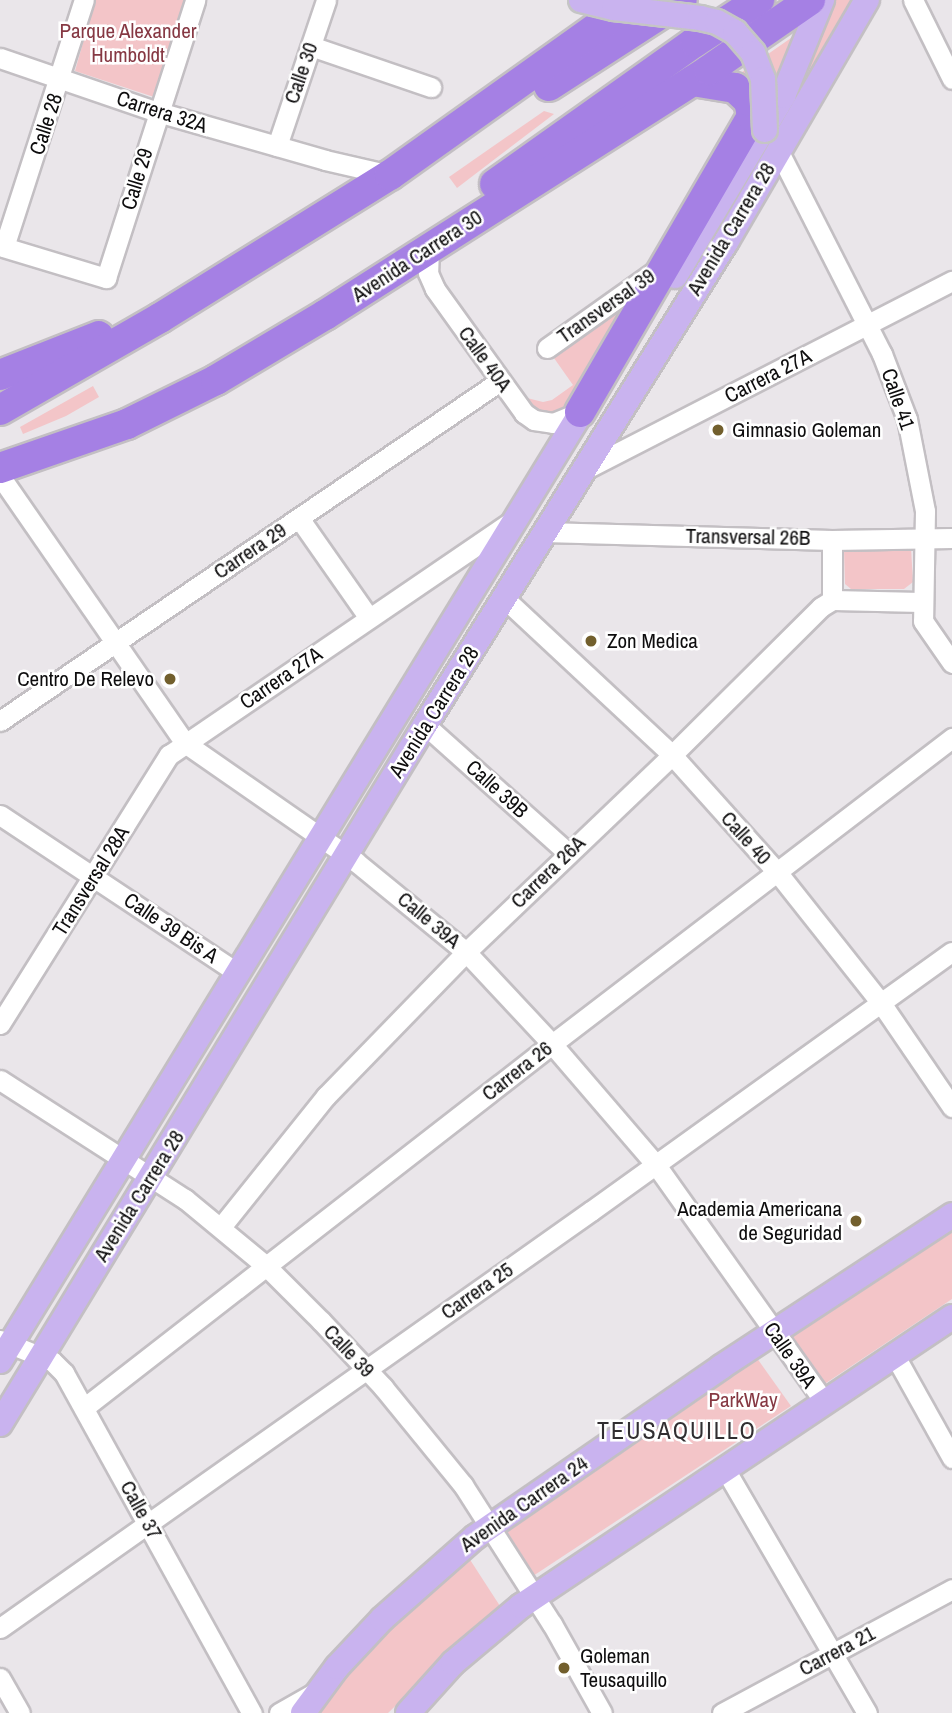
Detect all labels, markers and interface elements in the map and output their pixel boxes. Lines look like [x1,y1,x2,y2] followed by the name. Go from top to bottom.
[59,18,197,68] park label: Parque Alexander Humboldt
[279,39,323,107] street label: Calle 30
[114,86,210,138] street label: Carrera 32A
[24,90,68,158] street label: Calle 28
[116,145,158,213] street label: Calle 29
[682,158,780,300] street label: Avenida Carrera 28
[347,205,487,307] street label: Avenida Carrera 30
[552,263,660,349] street label: Transversal 39
[453,321,517,397] street label: Calle 40A
[720,343,816,409] street label: Carrera 27A
[876,365,920,433] street label: Calle 41
[732,417,881,443] place label: Gimnasio Goleman
[710,422,726,438] marker: Gimnasio Goleman
[209,518,291,584] street label: Carrera 29
[685,523,811,551] street label: Transversal 26B
[607,628,698,654] place label: Zon Medica
[581,631,601,651] marker: Zon Medica
[235,641,327,715] street label: Carrera 27A
[384,642,484,782] street label: Avenida Carrera 28
[17,666,154,692] place label: Centro De Relevo
[160,669,180,689] marker: Centro De Relevo
[461,755,533,823] street label: Calle 39B
[716,806,776,870] street label: Calle 40
[47,821,135,941] street label: Transversal 28A
[506,830,590,914] street label: Carrera 26A
[392,886,466,954] street label: Calle 39A
[119,887,223,969] street label: Calle 39 Bis A
[477,1036,557,1106] street label: Carrera 26
[89,1126,189,1266] street label: Avenida Carrera 28
[676,1196,842,1246] place label: Academia Americana de Seguridad
[848,1213,864,1229] marker: Academia Americana de Seguridad
[436,1257,518,1325] street label: Carrera 25
[758,1317,822,1393] street label: Calle 39A
[318,1319,380,1383] street label: Calle 39
[708,1387,778,1413] park label: ParkWay
[598,1417,756,1445] district label: TEUSAQUILLO
[455,1451,593,1557] street label: Avenida Carrera 24
[115,1476,167,1544] street label: Calle 37
[795,1621,879,1681] street label: Carrera 21
[580,1643,667,1693] place label: Goleman Teusaquillo
[554,1658,574,1678] marker: Goleman Teusaquillo

